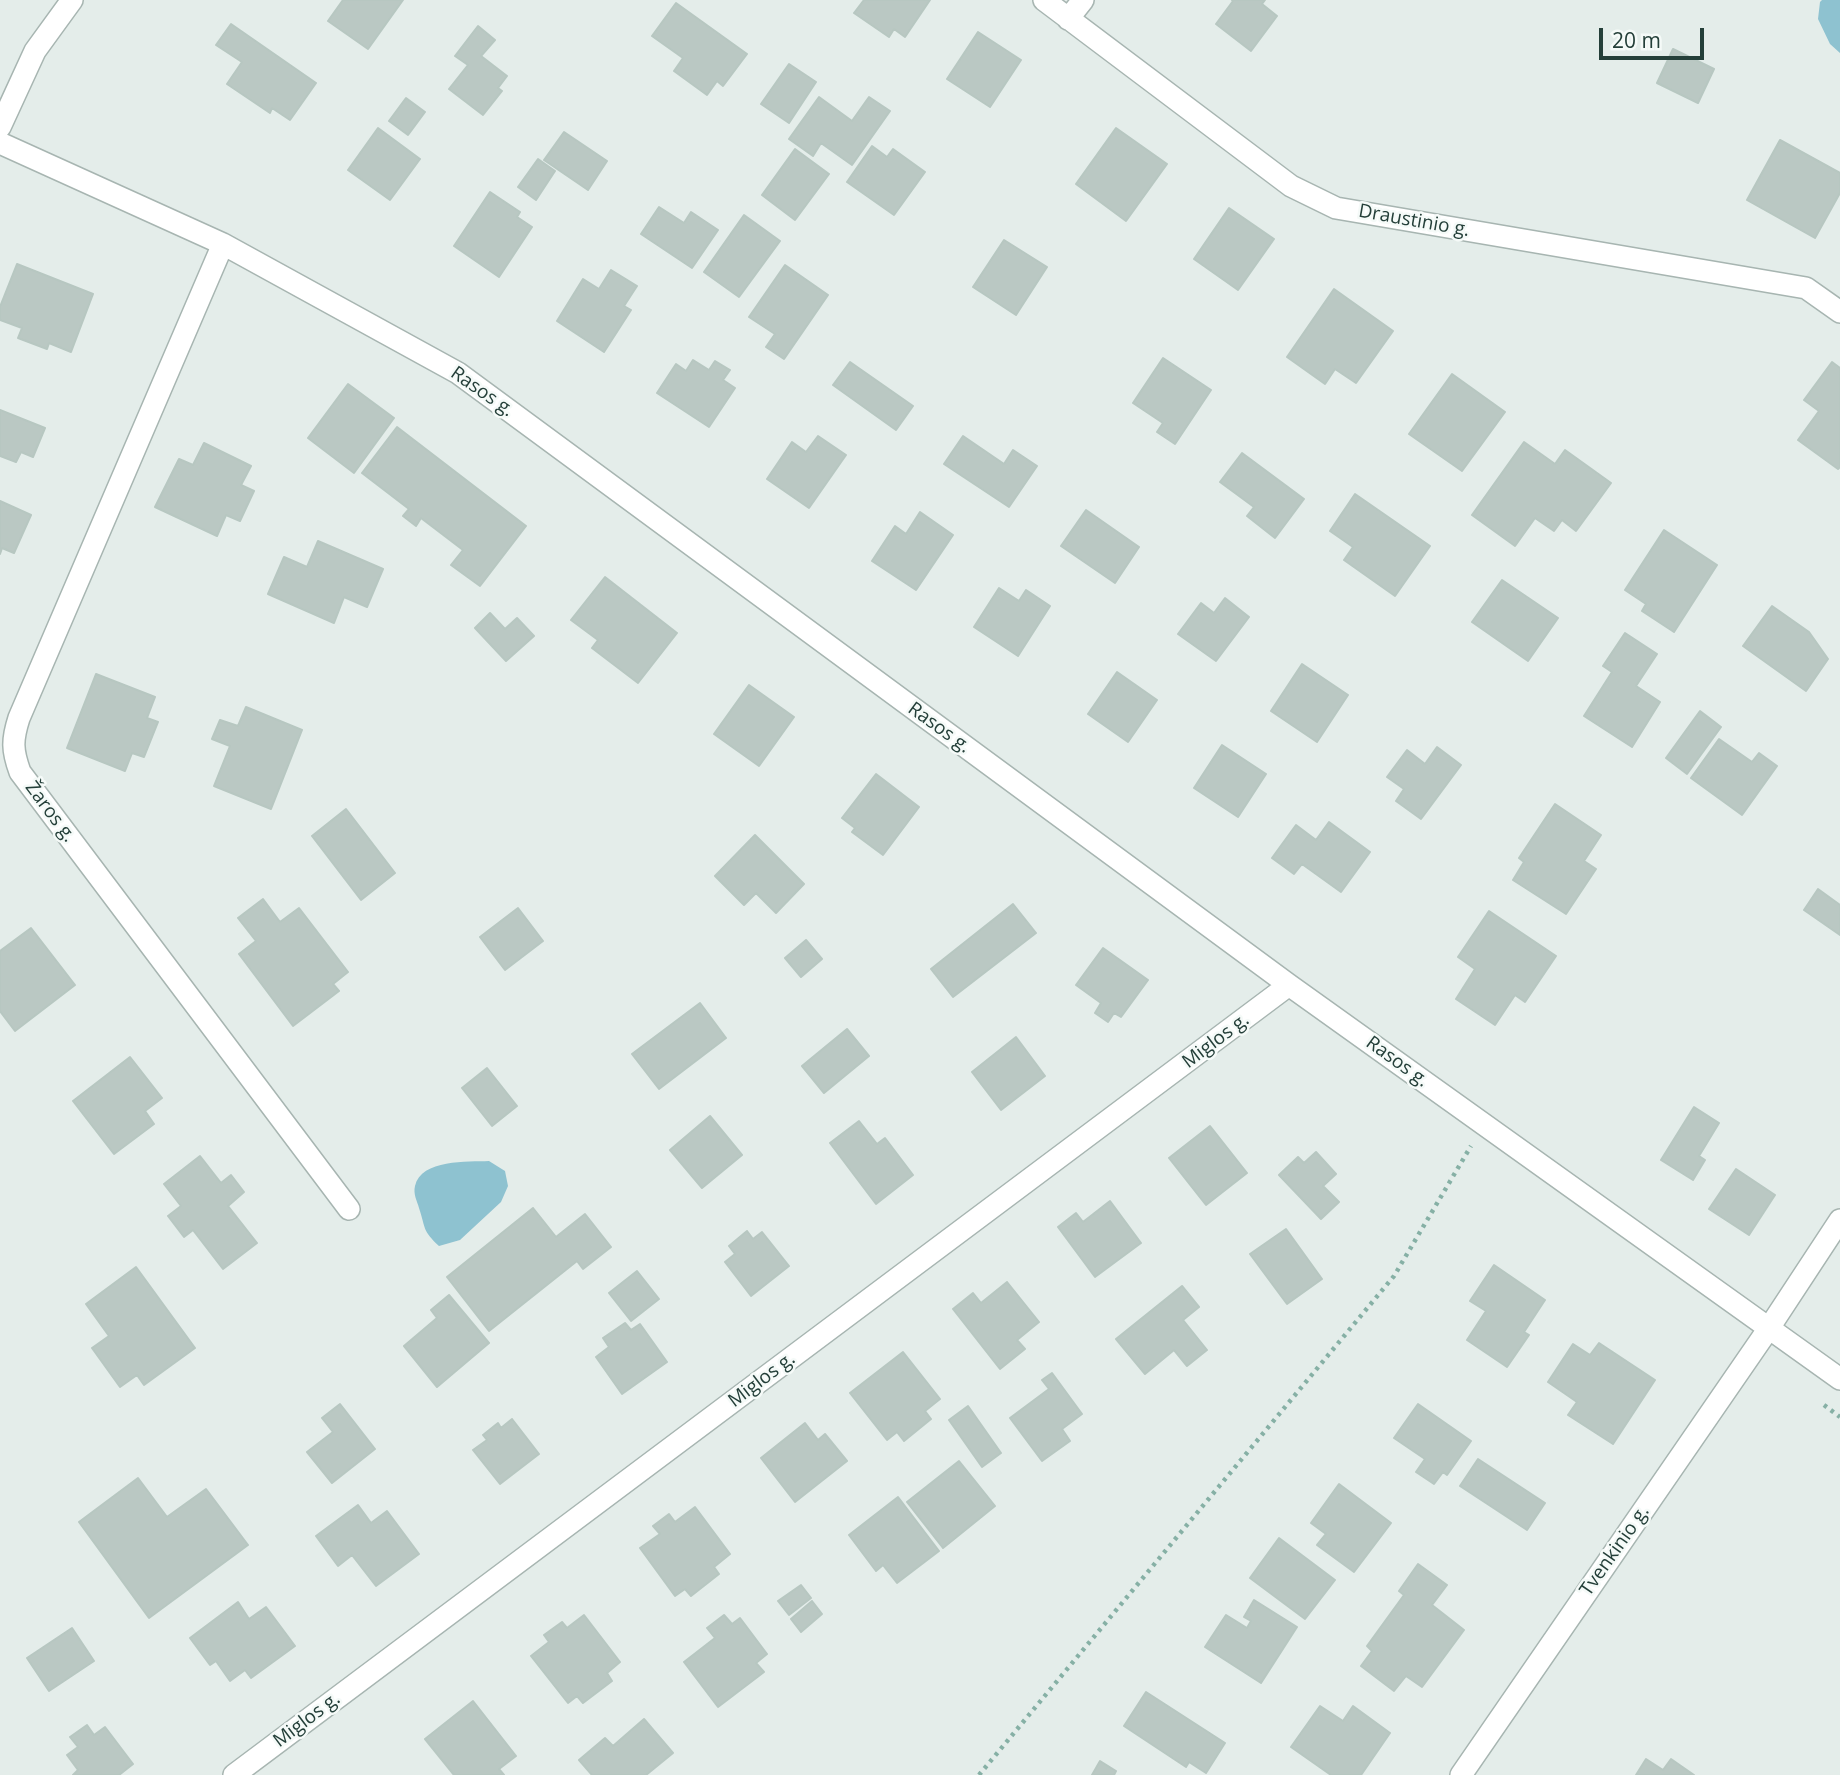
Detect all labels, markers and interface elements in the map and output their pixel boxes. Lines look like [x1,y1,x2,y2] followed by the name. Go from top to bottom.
[1602,14,1707,58] scale bar
[1612,26,1661,54] text: 20 m
[1357,200,1471,242] street label: Draustinio g.
[446,362,518,422] street label: Rasos g.
[903,698,975,758] street label: Rasos g.
[20,777,80,847] street label: Žaros g.
[1178,1009,1254,1073] street label: Miglos g.
[1361,1032,1433,1092] street label: Rasos g.
[724,1348,800,1412] street label: Miglos g.
[1575,1501,1655,1601] street label: Tvenkinio g.
[269,1688,345,1752] street label: Miglos g.

